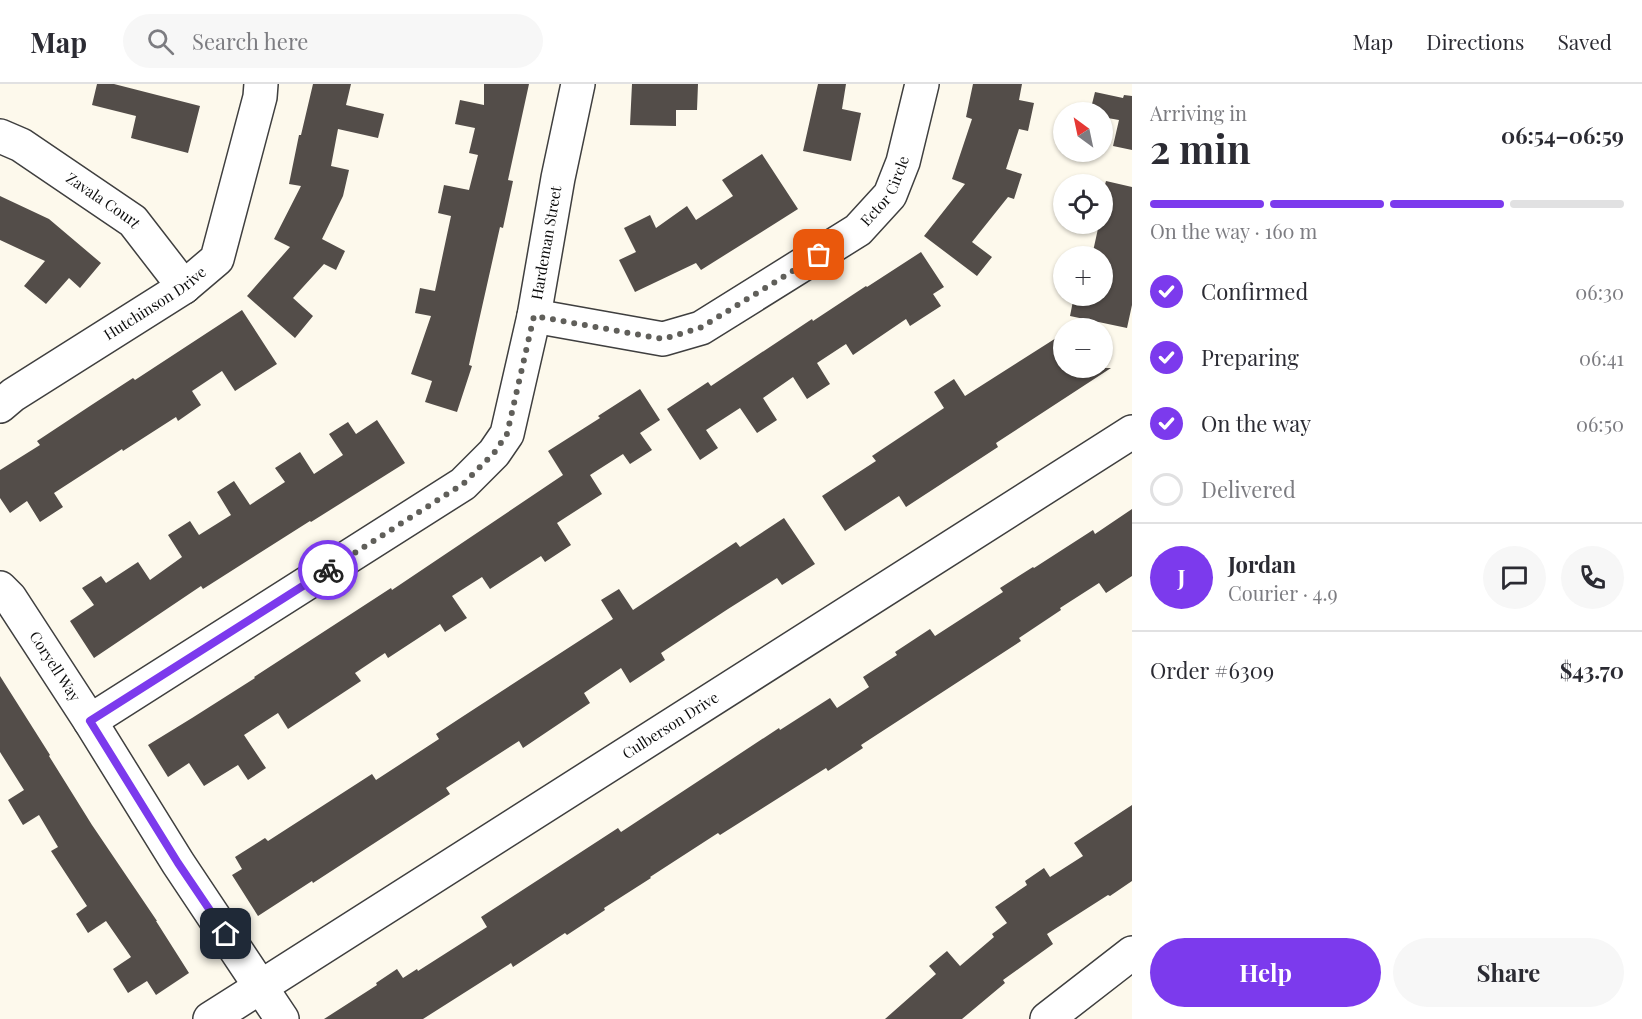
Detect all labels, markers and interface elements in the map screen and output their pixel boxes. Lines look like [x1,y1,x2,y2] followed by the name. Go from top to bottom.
[123,14,543,68] search box
[30,23,87,60] text: Map
[144,25,177,58] icon: search
[192,26,308,56] text: Search here
[1352,27,1393,55] text: Map
[1426,27,1524,55] text: Directions
[1557,27,1612,55] text: Saved
[1150,99,1247,126] text: Arriving in
[1053,102,1113,162] north arrow
[1053,102,1113,378] map controls
[1501,120,1624,150] text: 06:54–06:59
[1150,122,1251,174] text: 2 min
[855,154,913,230] street label: Ector Circle
[63,168,146,232] street label: Zavala Court
[1053,174,1113,234] button: locate
[526,184,566,301] street label: Hardeman Street
[1150,217,1317,244] text: On the way · 160 m
[793,229,844,280] pin
[802,238,835,271] icon: bag
[1053,246,1113,306] button: +
[100,262,210,344] street label: Hutchinson Drive
[1150,275,1183,308] icon: check
[1201,276,1308,306] text: Confirmed
[1575,278,1624,305] text: 06:30
[1053,318,1113,378] button: −
[1150,341,1183,374] icon: check
[1201,342,1299,372] text: Preparing
[1579,344,1624,371] text: 06:41
[1150,407,1183,440] icon: check
[1201,408,1311,438] text: On the way
[1576,410,1624,437] text: 06:50
[1201,474,1296,504] text: Delivered
[298,540,358,600] courier
[1483,546,1546,609] button: chat
[1561,546,1624,609] button: phone
[1228,549,1296,579] text: Jordan
[312,554,345,587] icon: bike
[1177,562,1186,592] text: J
[1228,579,1338,606] text: Courier · 4.9
[25,627,86,705] street label: Coryell Way
[1150,655,1274,685] text: Order #6309
[1560,655,1624,685] text: $43.70
[618,687,722,763] street label: Culberson Drive
[200,908,251,959] pin
[209,917,242,950] icon: home
[1150,938,1381,1007] button: Help
[1393,938,1624,1007] button: Share

